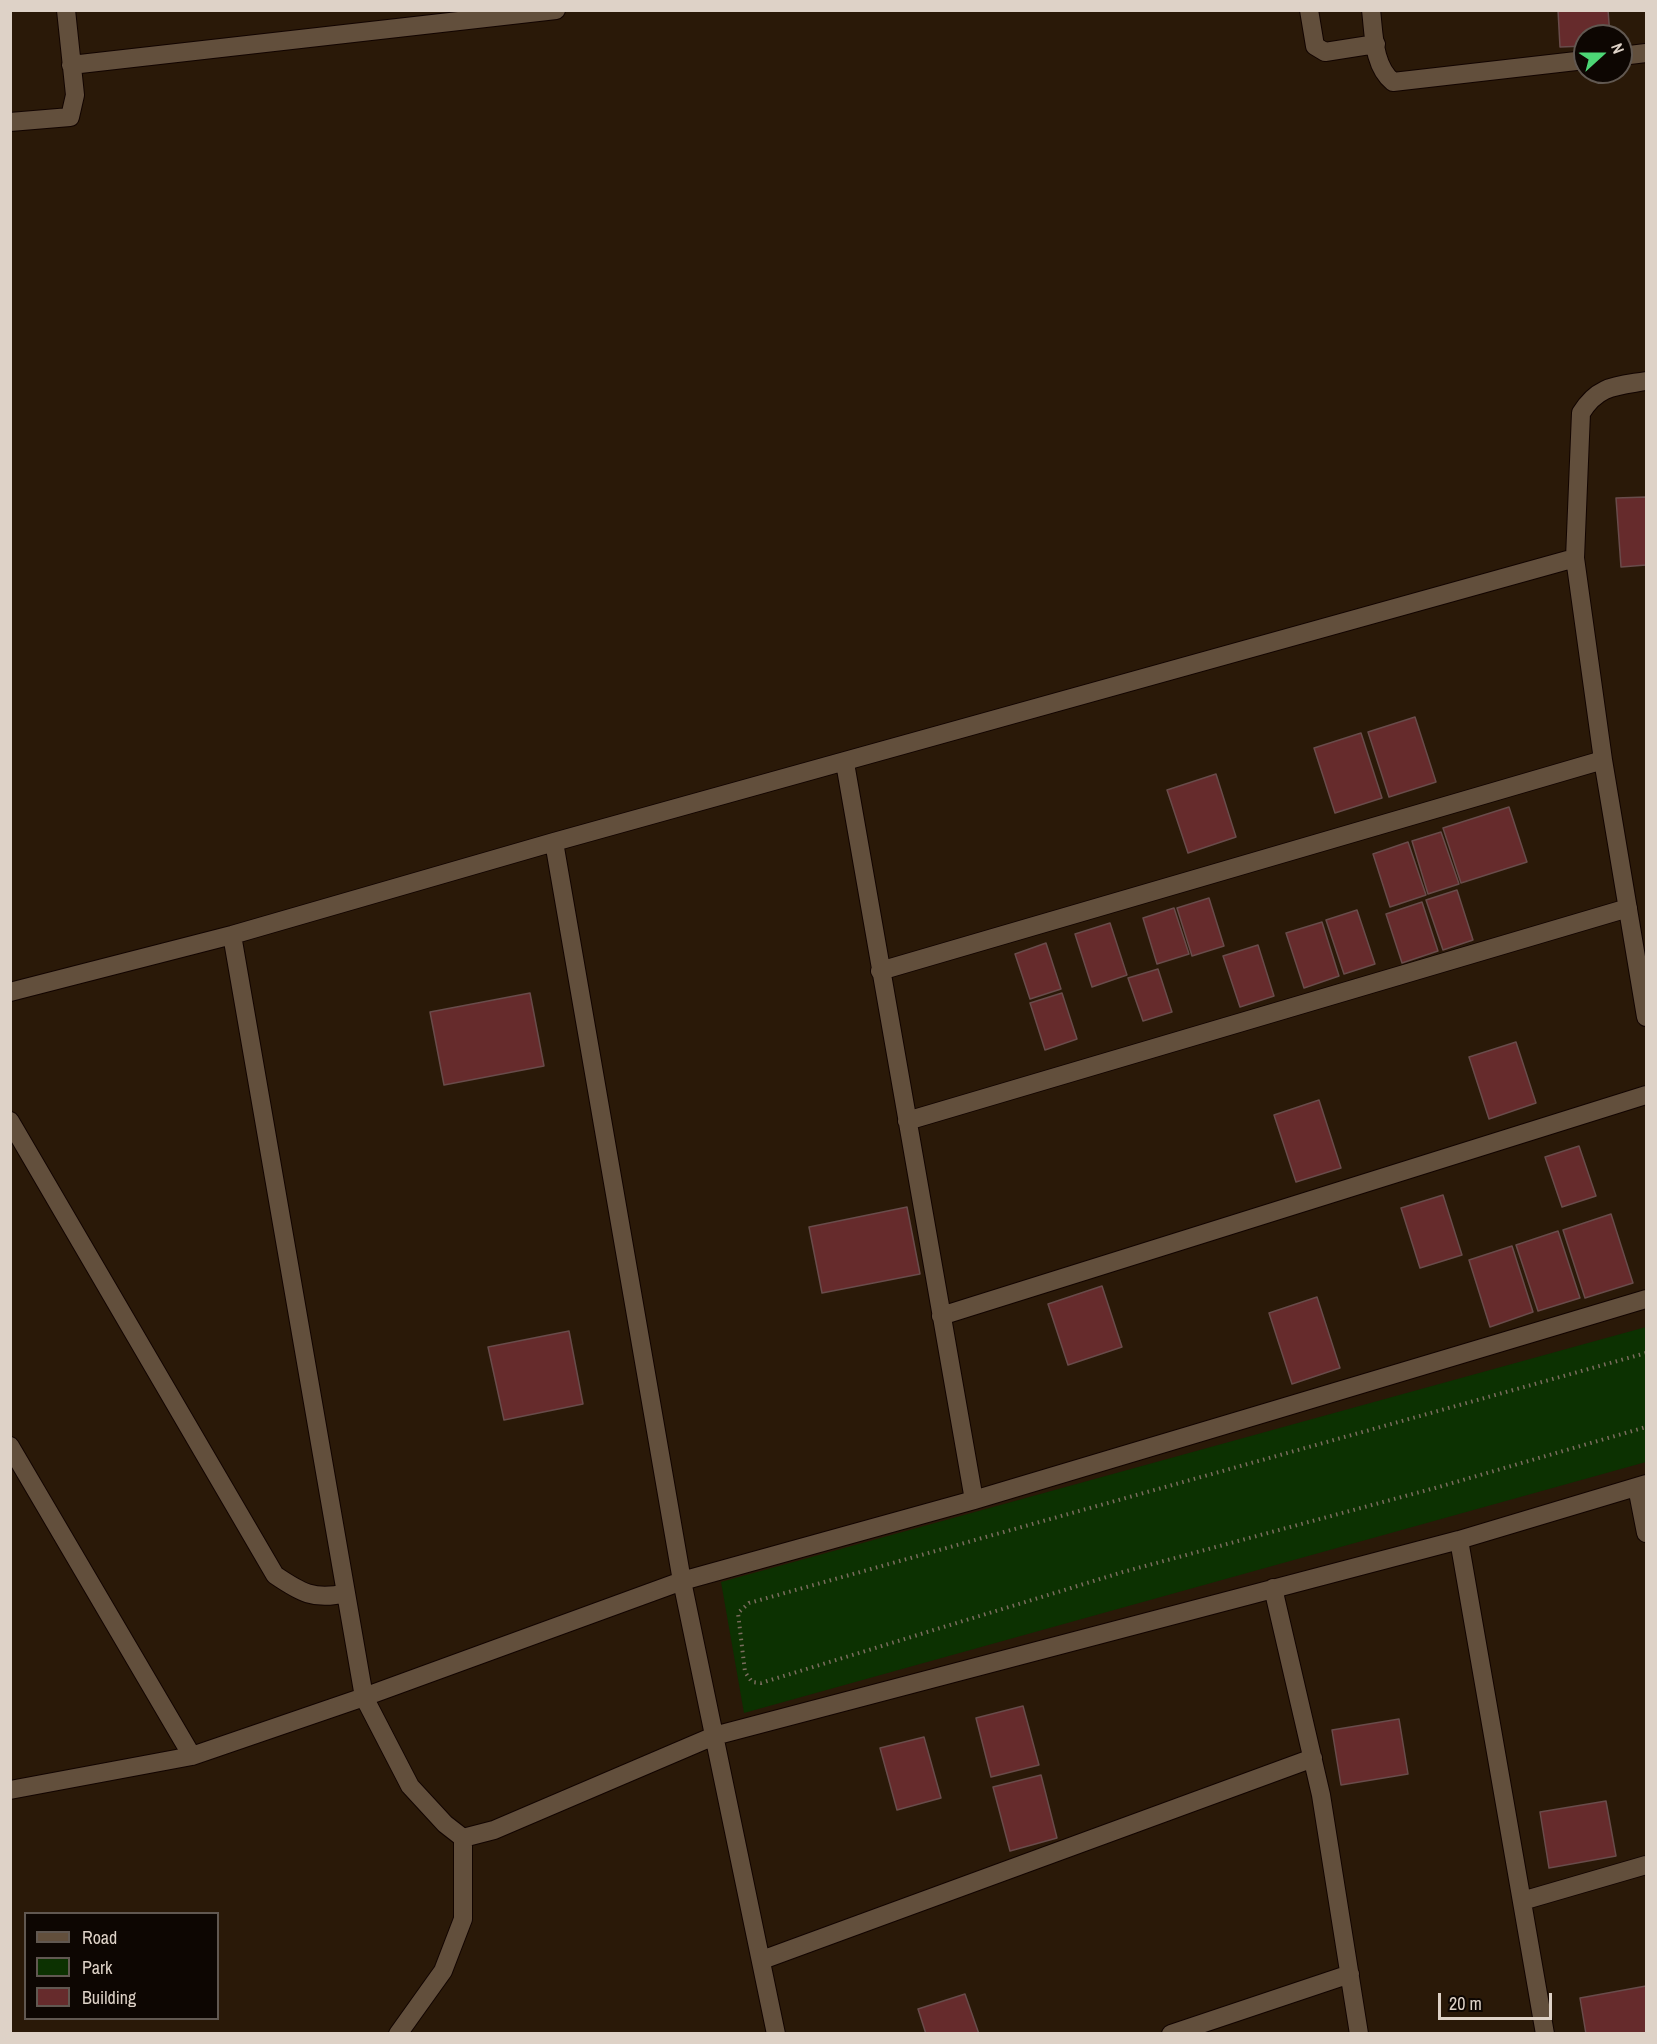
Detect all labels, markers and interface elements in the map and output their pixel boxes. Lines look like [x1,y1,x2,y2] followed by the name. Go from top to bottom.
[1573,24,1633,84] north arrow
[1606,40,1630,57] text: N
[24,1912,219,2020] legend
[82,1925,117,1950] text: Road
[82,1955,112,1980] text: Park
[1441,1981,1555,2019] scale bar
[82,1985,136,2010] text: Building
[1449,1991,1482,2016] text: 20 m

